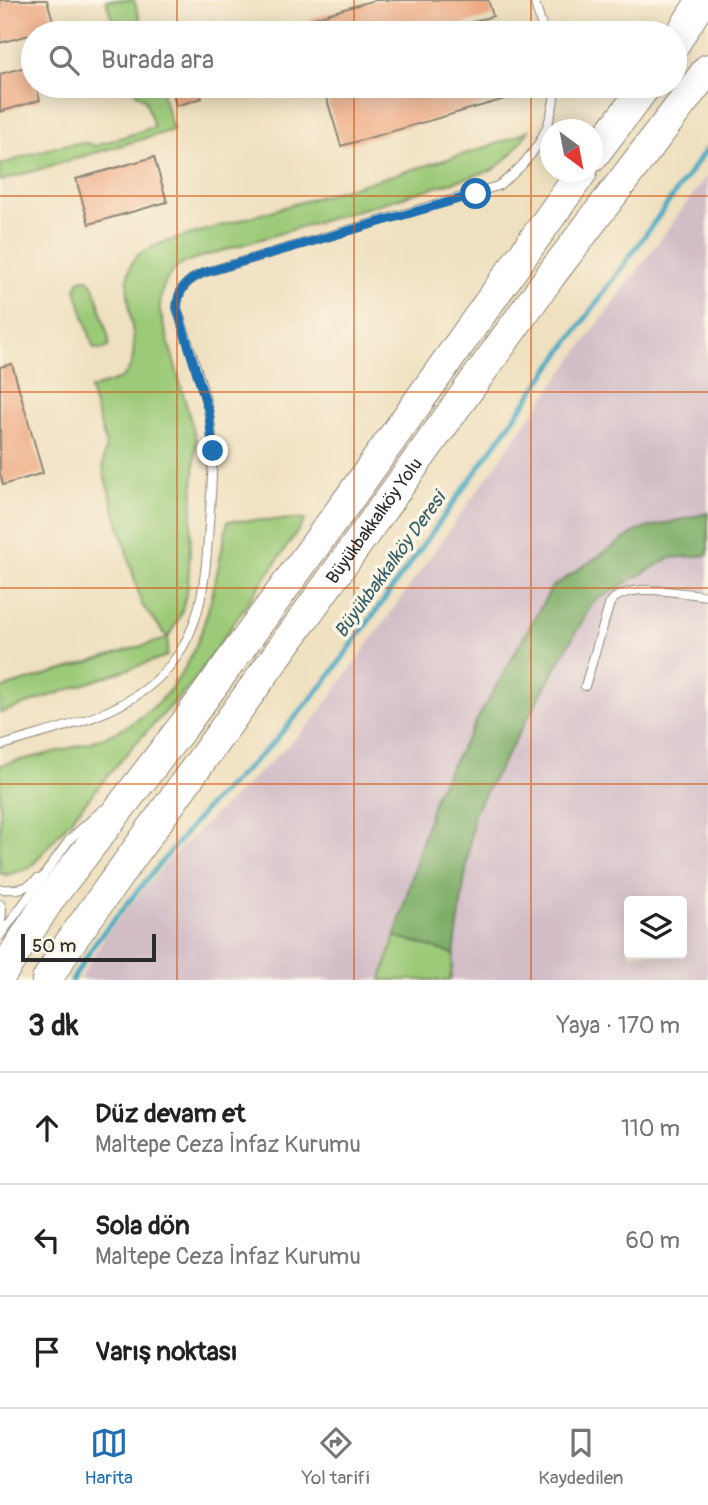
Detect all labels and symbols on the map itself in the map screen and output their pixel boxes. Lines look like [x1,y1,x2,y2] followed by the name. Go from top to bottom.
[540,119,603,182] north arrow
[460,178,491,209] route start
[197,435,228,466] route end
[321,453,427,588] street label: Büyükbakkalköy Yolu
[329,484,453,643] water label: Büyükbakkalköy Deresi
[21,931,156,963] scale bar

